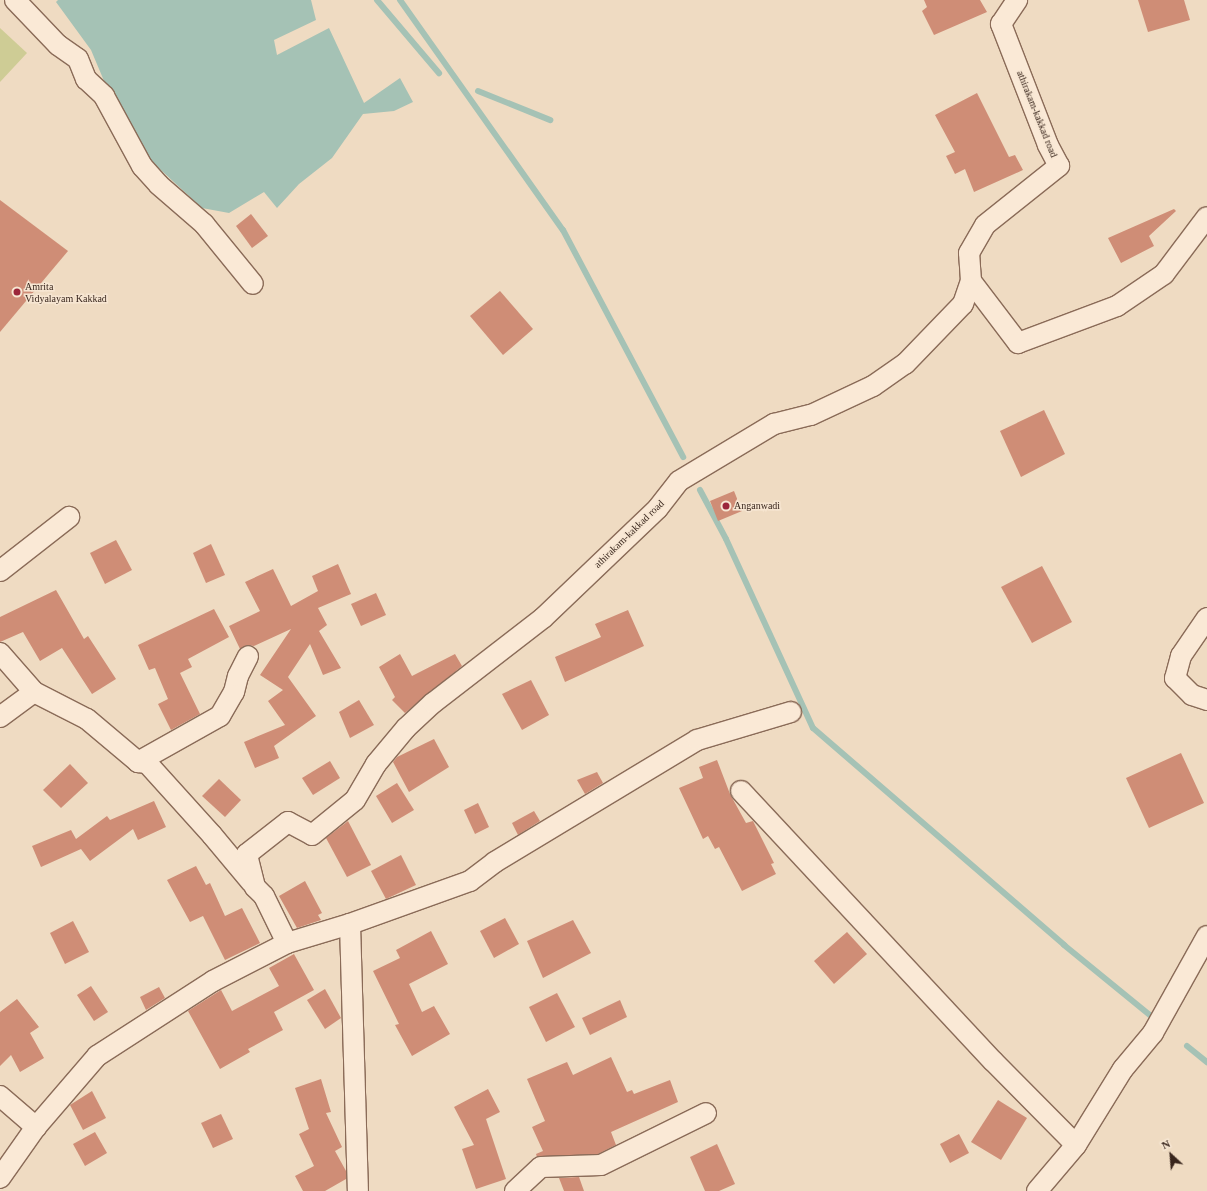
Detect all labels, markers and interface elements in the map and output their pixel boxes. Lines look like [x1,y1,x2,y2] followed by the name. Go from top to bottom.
[1014,69,1060,159] street label: athirakam-kakkad road
[25,280,107,304] place label: Amrita Vidyalayam Kakkad
[12,287,22,297] marker: Amrita Vidyalayam Kakkad
[592,498,666,570] street label: athirakam-kakkad road
[734,500,780,512] place label: Anganwadi
[721,501,731,511] marker: Anganwadi
[1151,1135,1191,1175] north arrow
[1160,1137,1172,1151] text: N

